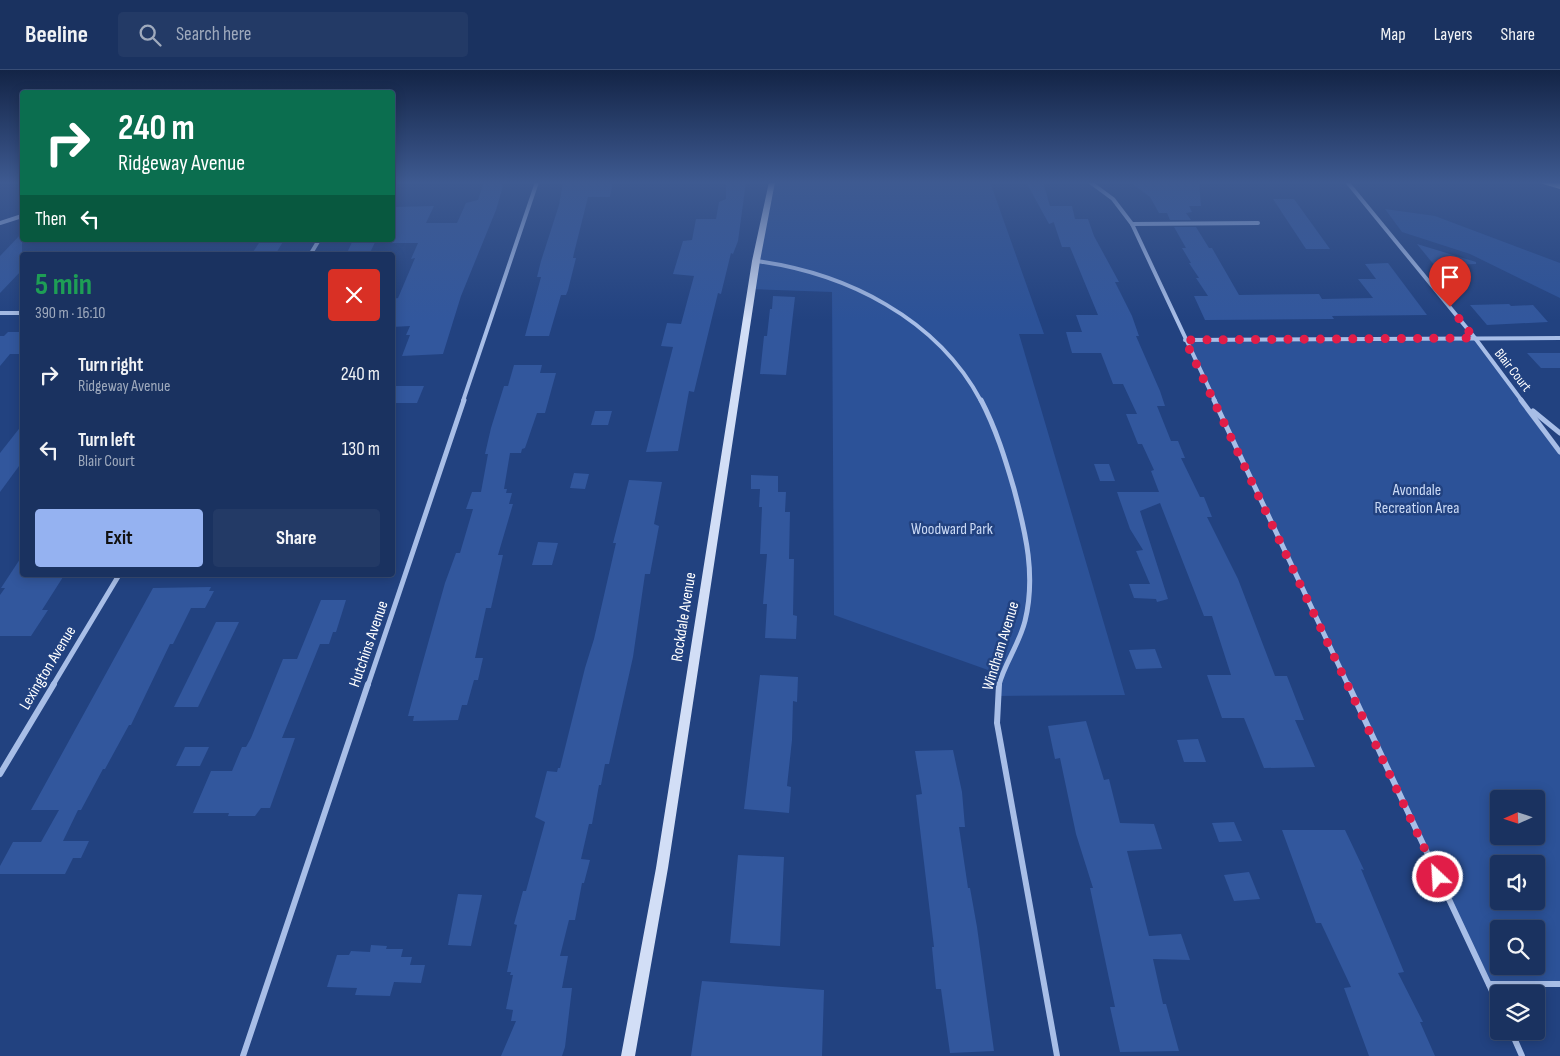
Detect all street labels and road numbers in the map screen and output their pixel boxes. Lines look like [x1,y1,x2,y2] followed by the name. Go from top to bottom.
[1491,345,1535,395] street label: Blair Court
[668,571,700,663] street label: Rockdale Avenue
[345,598,393,690] street label: Hutchins Avenue
[978,599,1024,693] street label: Windham Avenue
[16,623,80,713] street label: Lexington Avenue

